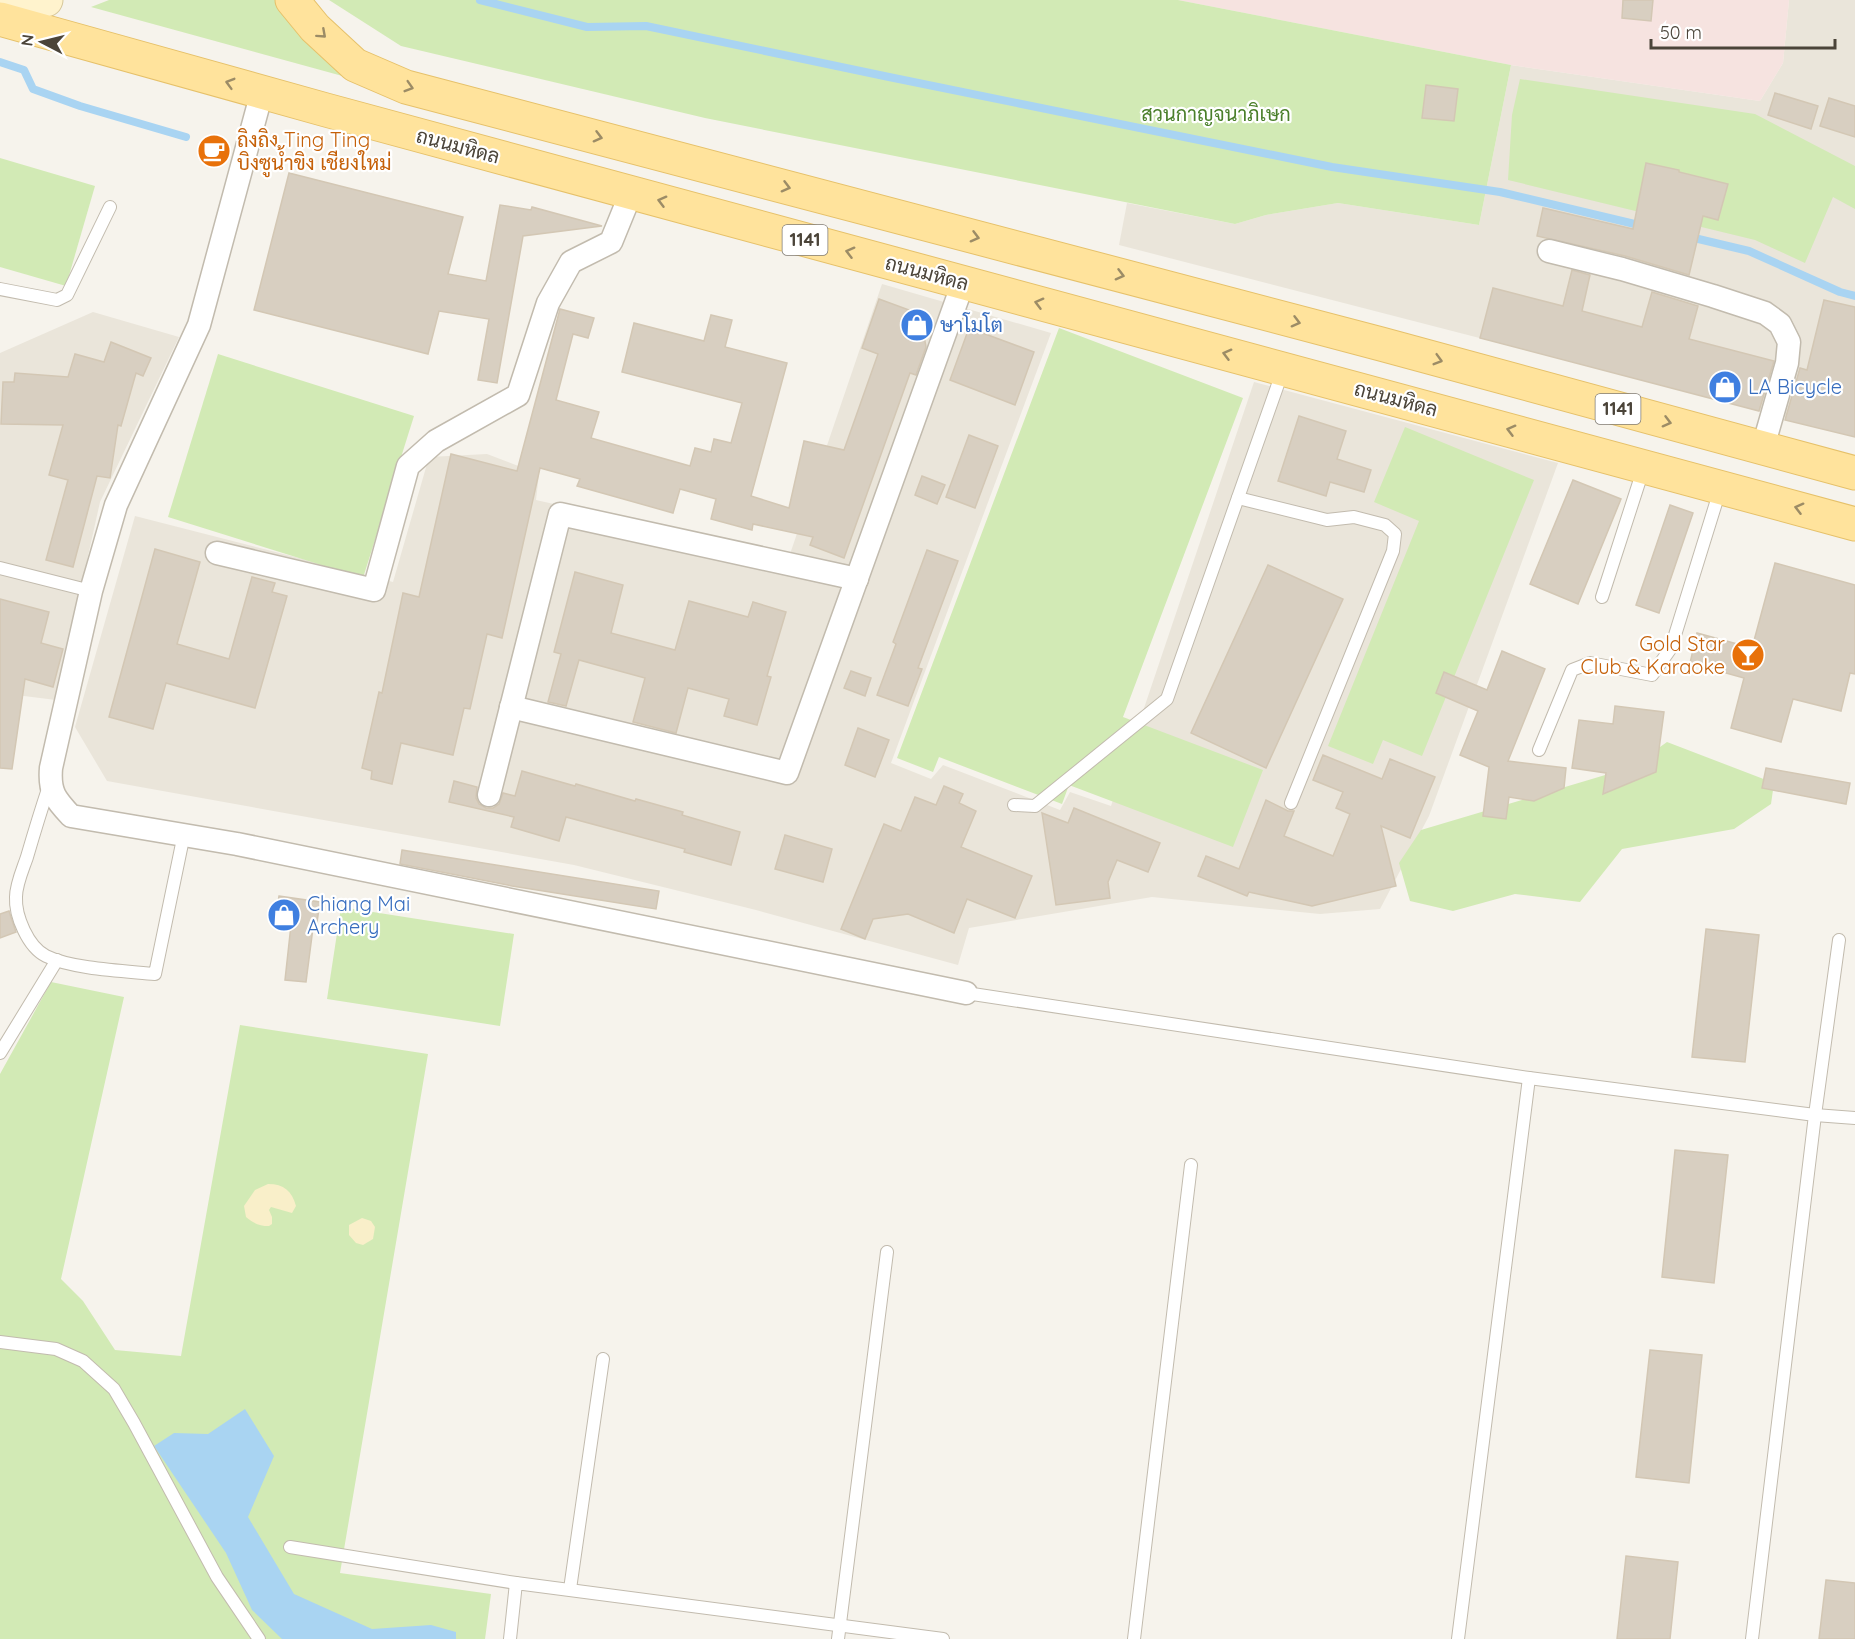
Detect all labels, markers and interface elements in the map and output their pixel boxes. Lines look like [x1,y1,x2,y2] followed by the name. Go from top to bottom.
[12,12,72,72] north arrow
[1651,12,1836,50] scale bar
[1660,21,1702,44] text: 50 m
[315,27,326,38] one-way arrow
[16,33,38,47] text: N
[225,78,236,90] one-way arrow
[403,80,414,92] one-way arrow
[1141,101,1291,126] park label: สวนกาญจนาภิเษก
[414,122,503,169] street label: ถนนมหิดล
[237,127,392,178] place label: ถิงถิง Ting Ting บิงซูน้ำขิง เชียงใหม่
[593,129,603,142] one-way arrow
[196,133,232,169] cafe icon: ถิงถิง Ting Ting บิงซูน้ำขิง เชียงใหม่
[781,179,791,192] one-way arrow
[657,196,667,209] one-way arrow
[782,225,828,255] road number: 1141
[970,229,980,242] one-way arrow
[846,247,856,260] one-way arrow
[883,249,972,296] street label: ถนนมหิดล
[1115,268,1125,281] one-way arrow
[1034,298,1045,310] one-way arrow
[899,307,935,343] shop icon: ษาโมโต
[940,312,1003,337] place label: ษาโมโต
[1291,315,1301,327] one-way arrow
[1222,348,1232,361] one-way arrow
[1432,353,1443,365] one-way arrow
[1707,369,1743,405] shop icon: LA Bicycle
[1748,374,1842,399] place label: LA Bicycle
[1352,375,1441,422] street label: ถนนมหิดล
[1596,394,1640,424] road number: 1141
[1661,414,1671,427] one-way arrow
[1507,425,1517,437] one-way arrow
[1794,503,1804,515] one-way arrow
[1581,631,1725,679] place label: Gold Star Club & Karaoke
[1730,637,1766,673] bar icon: Gold Star Club & Karaoke
[307,891,410,939] place label: Chiang Mai Archery
[266,897,302,933] shop icon: Chiang Mai Archery

